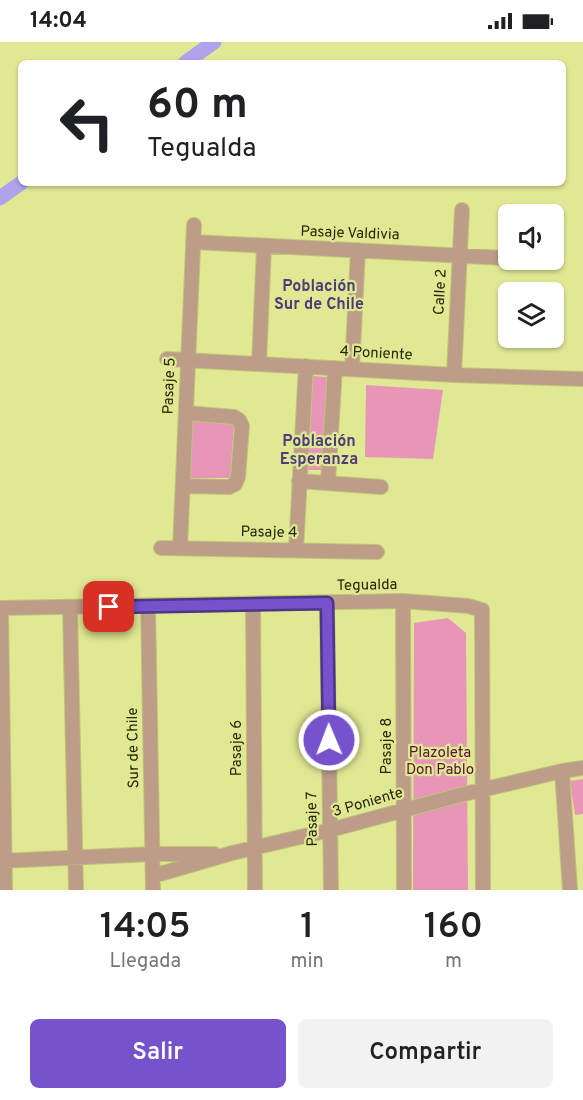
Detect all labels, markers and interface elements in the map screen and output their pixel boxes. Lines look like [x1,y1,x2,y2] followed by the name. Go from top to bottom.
[30,8,87,35] text: 14:04
[147,80,248,133] text: 60 m
[48,84,126,162] icon: left
[147,132,257,166] text: Tegualda
[498,204,564,348] map controls
[498,204,564,270] button: sound
[300,223,400,245] street label: Pasaje Valdivia
[430,268,452,316] street label: Calle 2
[274,277,364,315] district label: Población Sur de Chile
[498,282,564,348] button: layers
[339,343,413,365] street label: 4 Poniente
[160,357,180,415] street label: Pasaje 5
[280,432,358,470] district label: Población Esperanza
[240,523,298,543] street label: Pasaje 4
[336,576,398,596] street label: Tegualda
[83,581,134,632] pin
[92,590,125,623] icon: arrive
[124,707,144,789] street label: Sur de Chile
[297,708,361,772] position arrow
[378,718,397,774] street label: Pasaje 8
[228,720,247,776] street label: Pasaje 6
[406,744,474,780] park label: Plazoleta Don Pablo
[330,784,406,822] street label: 3 Poniente
[303,791,323,847] street label: Pasaje 7
[100,905,191,951] text: 14:05
[300,905,314,951] text: 1
[424,905,483,951] text: 160
[110,949,181,975] text: Llegada
[291,949,324,975] text: min
[445,949,462,975] text: m
[30,1019,286,1088] button: Salir
[298,1019,553,1088] button: Compartir

